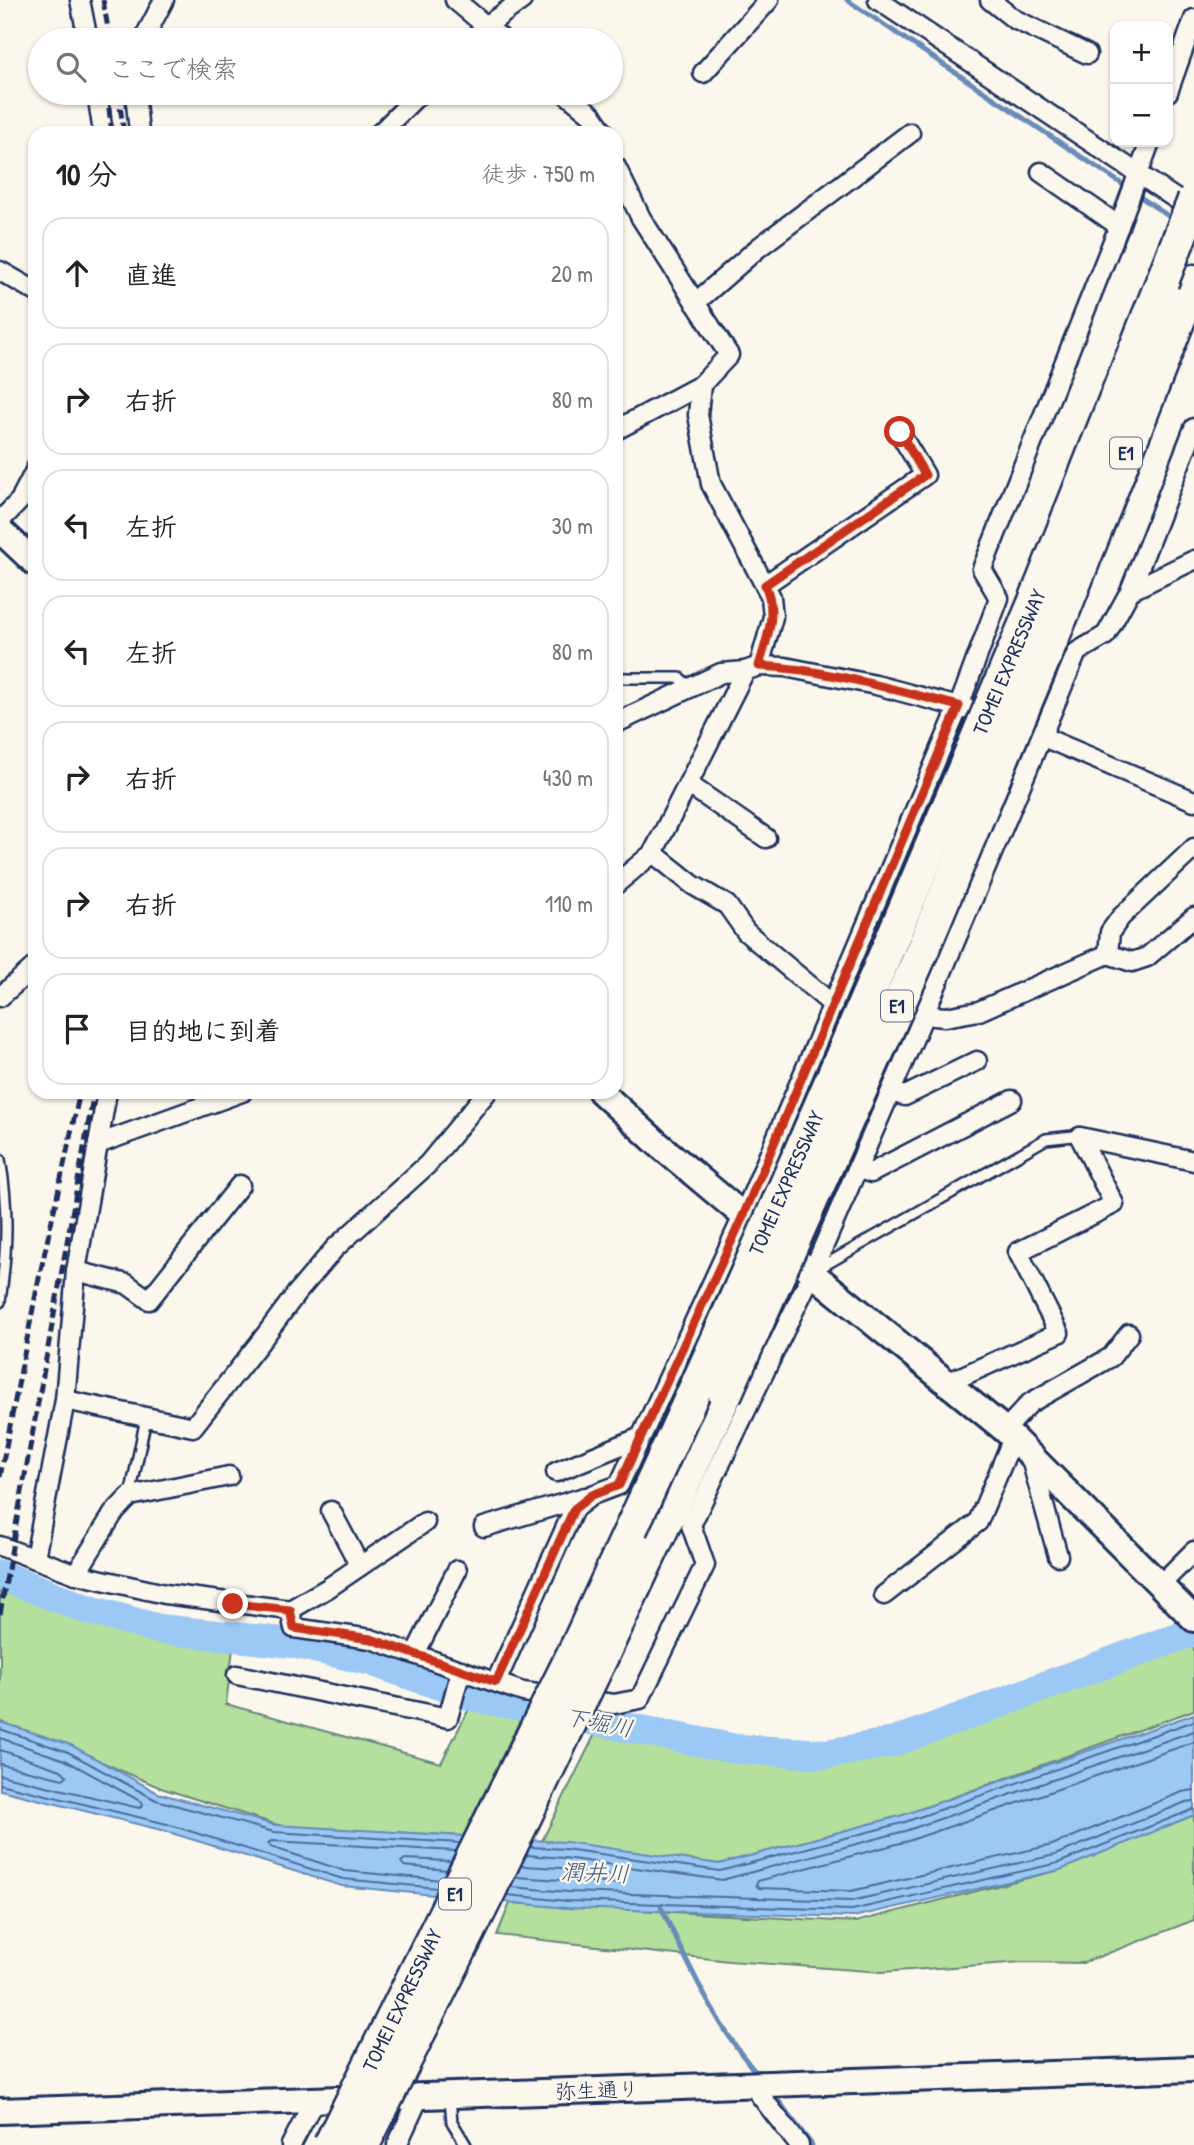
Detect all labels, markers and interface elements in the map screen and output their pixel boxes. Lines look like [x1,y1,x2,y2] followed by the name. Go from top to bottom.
[1110,21,1173,147] map controls
[1110,21,1173,84] button: +
[28,28,623,105] search box
[52,48,90,86] icon: search
[108,51,238,86] text: ここで検索
[1110,84,1173,147] button: −
[56,154,117,194] text: 10 分
[481,158,595,189] text: 徒歩 · 750 m
[58,254,96,292] icon: ahead
[125,257,177,292] text: 直進
[551,258,593,289] text: 20 m
[58,380,96,418] icon: right
[125,383,177,418] text: 右折
[552,384,593,415] text: 80 m
[884,416,915,447] route start
[1110,437,1142,468] road number: E1
[58,506,96,544] icon: left
[125,509,177,544] text: 左折
[551,510,593,541] text: 30 m
[965,584,1053,739] street label: TOMEI EXPRESSWAY
[58,632,96,670] icon: left
[125,635,177,670] text: 左折
[552,636,593,667] text: 80 m
[58,758,96,796] icon: right
[125,761,177,796] text: 右折
[543,762,593,793] text: 430 m
[58,884,96,922] icon: right
[125,887,177,922] text: 右折
[545,888,593,919] text: 110 m
[881,990,913,1022] road number: E1
[58,1010,96,1048] icon: arrive
[125,1013,281,1048] text: 目的地に到着
[741,1105,831,1260] street label: TOMEI EXPRESSWAY
[217,1588,248,1619] route end
[562,1700,636,1744] water label: 下堀川
[560,1855,630,1889] water label: 潤井川
[439,1878,471,1910] road number: E1
[355,1923,449,2076] street label: TOMEI EXPRESSWAY
[555,2074,639,2106] street label: 弥生通り

